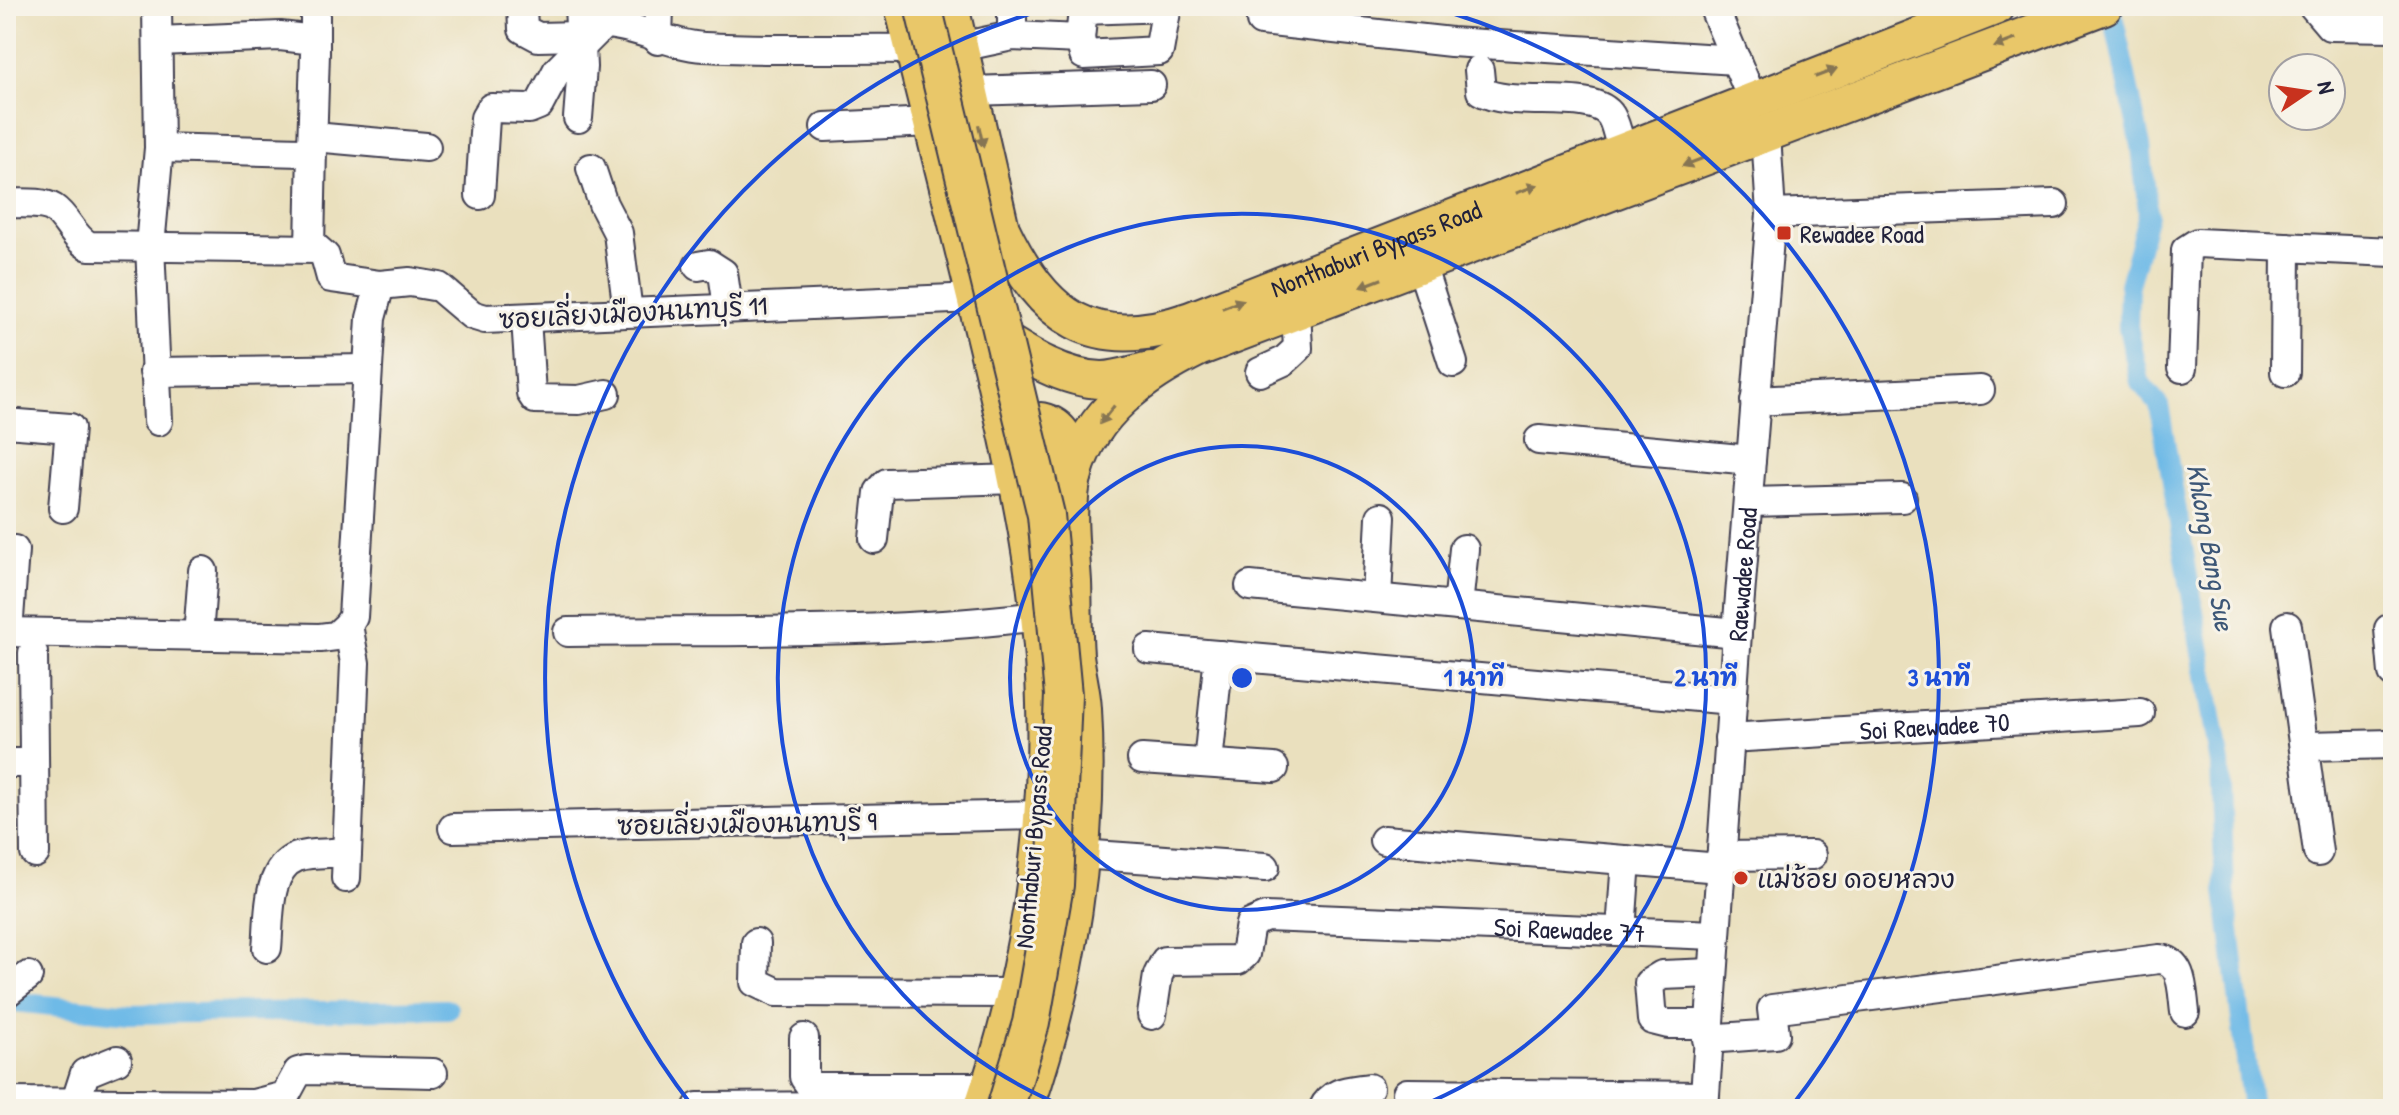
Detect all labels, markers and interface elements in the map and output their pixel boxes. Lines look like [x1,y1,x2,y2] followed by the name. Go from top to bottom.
[1993,37,2017,50] one-way arrow
[2267,52,2347,132] north arrow
[1814,66,1838,79] one-way arrow
[2311,78,2342,97] text: N
[975,124,988,149] one-way arrow
[1681,156,1705,169] one-way arrow
[1515,182,1539,195] one-way arrow
[1265,191,1486,305] street label: Nonthaburi Bypass Road
[1800,216,1924,251] place label: Rewadee Road
[1775,224,1793,242] marker: Rewadee Road
[1359,277,1383,290] one-way arrow
[497,282,768,339] street label: ซอยเลี่ยงเมืองนนทบุรี 11
[1221,297,1245,310] one-way arrow
[1100,405,1116,425] one-way arrow
[2178,461,2245,635] water label: Khlong Bang Sue
[1719,506,1765,642] street label: Raewadee Road
[1444,661,1505,693] text: 1 นาที
[1675,661,1738,693] text: 2 นาที
[1908,661,1971,693] text: 3 นาที
[1228,664,1256,692] centre of rings
[1859,703,2011,748] street label: Soi Raewadee 70
[1006,724,1060,950] street label: Nonthaburi Bypass Road
[617,797,877,845] street label: ซอยเลี่ยงเมืองนนทบุรี 9
[1757,861,1955,896] place label: แม่ช้อย ดอยหลวง
[1732,869,1750,887] marker: แม่ช้อย ดอยหลวง
[1493,909,1646,950] street label: Soi Raewadee 77

